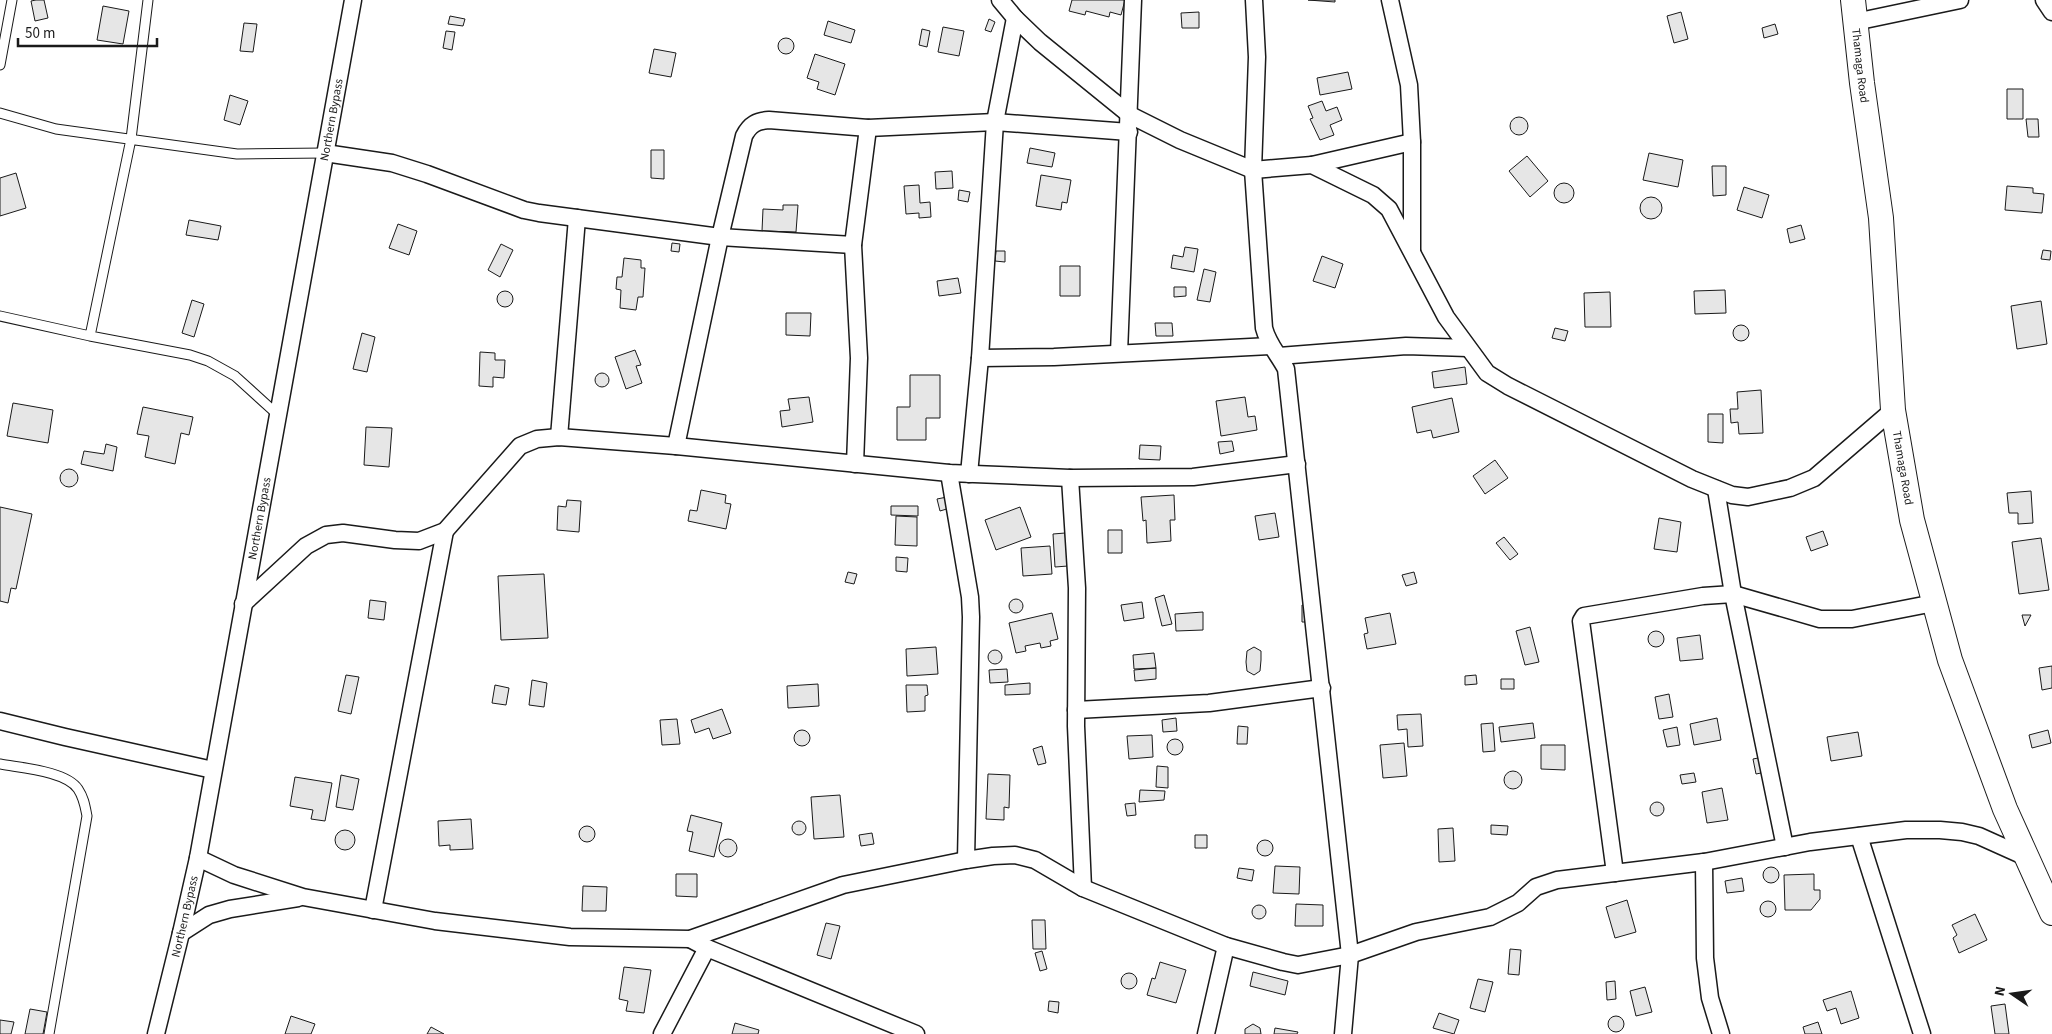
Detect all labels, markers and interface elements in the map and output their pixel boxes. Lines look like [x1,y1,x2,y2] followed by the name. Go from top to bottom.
[18,15,156,47] scale bar
[25,23,55,44] text: 50 m
[1847,27,1873,104] street label: Thamaga Road
[316,77,348,162] street label: Northern Bypass
[1888,430,1917,507] street label: Thamaga Road
[244,476,276,561] street label: Northern Bypass
[167,874,203,959] street label: Northern Bypass
[1987,969,2037,1019] north arrow
[1990,985,2011,998] text: N

